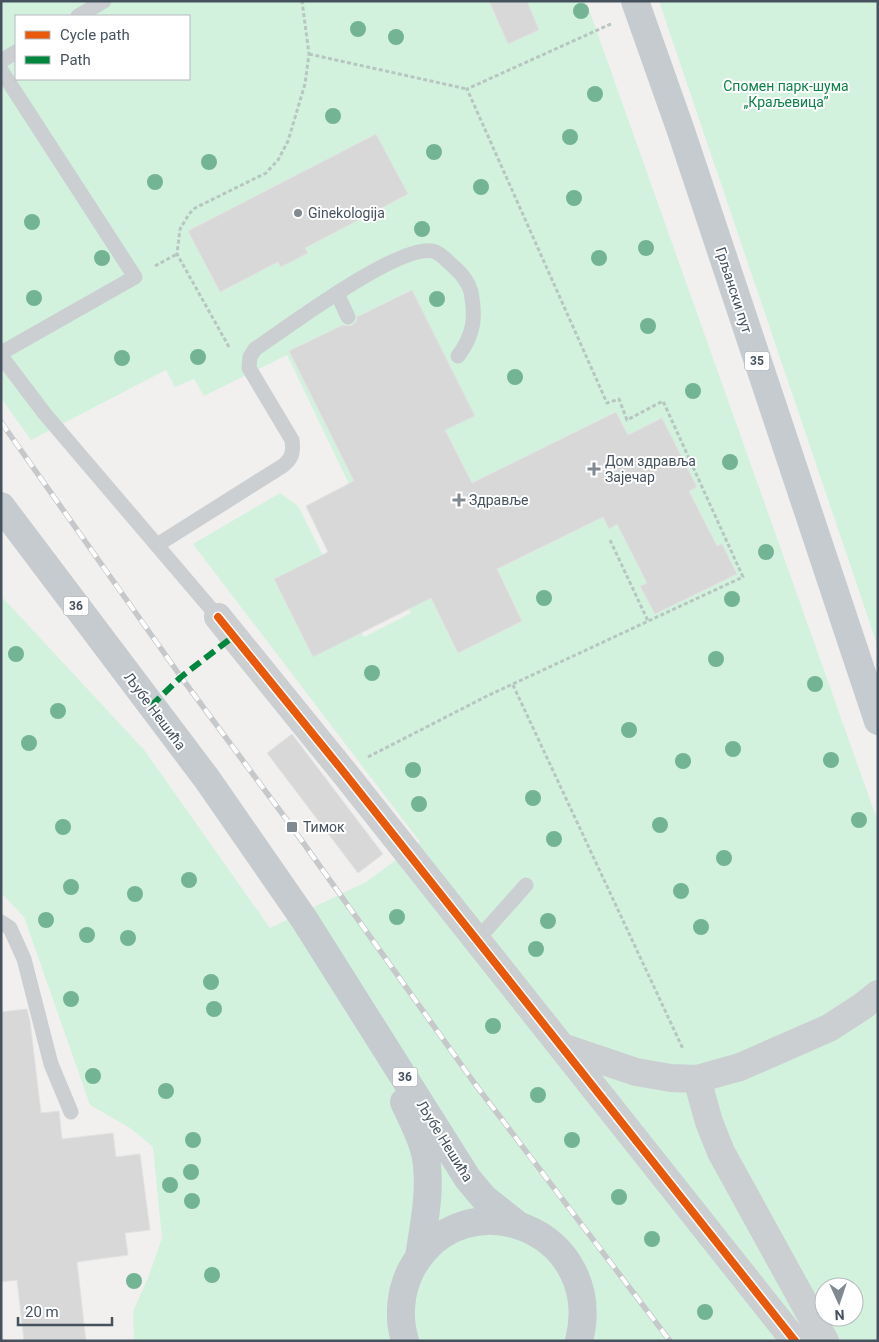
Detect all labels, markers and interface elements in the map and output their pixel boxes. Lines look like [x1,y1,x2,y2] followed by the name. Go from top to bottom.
[15,15,190,80] legend
[60,26,130,44] text: Cycle path
[60,51,91,69] text: Path
[723,78,849,110] park label: Спомен парк-шума „Краљевица”
[308,205,385,221] place label: Ginekologija
[292,207,304,219] marker: Ginekologija
[713,245,756,335] street label: Грљански пут
[744,352,770,371] road number: 35
[605,453,696,485] place label: Дом здравља Зајечар
[587,462,601,476] marker: Дом здравља Зајечар
[469,492,529,508] place label: Здравље
[453,494,465,506] marker: Здравље
[64,596,88,616] road number: 36
[121,669,189,753] street label: Љубе Нешића
[303,819,345,835] place label: Тимок
[285,820,299,834] marker: Тимок
[392,1068,418,1086] road number: 36
[414,1097,476,1185] street label: Љубе Нешића
[814,1277,864,1327] north arrow
[18,1294,111,1326] scale bar
[25,1303,59,1321] text: 20 m
[834,1307,845,1323] text: N

